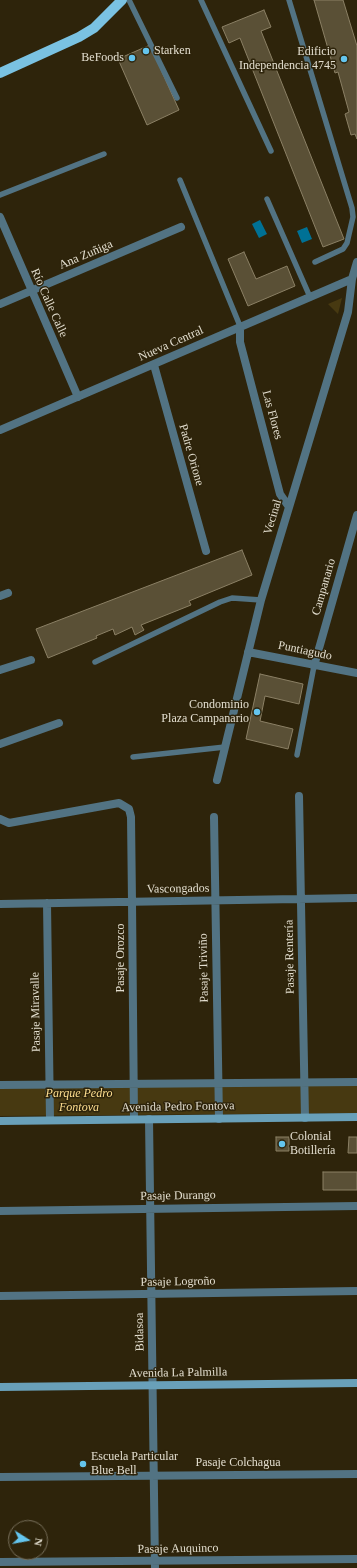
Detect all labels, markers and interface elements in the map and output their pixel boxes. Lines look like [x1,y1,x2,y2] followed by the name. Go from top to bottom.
[154,44,191,58] place label: Starken
[239,45,336,73] place label: Edificio Independencia 4745
[141,46,151,56] marker: Starken
[81,51,124,65] place label: BeFoods
[127,53,137,63] marker: BeFoods
[339,54,349,64] marker: Edificio Independencia 4745
[57,237,115,273] street label: Ana Zuñiga
[27,266,71,340] street label: Río Calle Calle
[136,323,206,365] street label: Nueva Central
[259,389,285,441] street label: Las Flores
[175,422,207,488] street label: Padre Orione
[261,498,285,536] street label: Vecinal
[309,557,339,617] street label: Campanario
[277,638,333,664] street label: Puntiagudo
[161,698,249,726] place label: Condominio Plaza Campanario
[252,707,262,717] marker: Condominio Plaza Campanario
[147,881,209,897] street label: Vascongados
[282,920,298,994] street label: Pasaje Rentería
[114,924,128,992] street label: Pasaje Orozco
[196,933,212,1003] street label: Pasaje Triviño
[28,972,44,1052] street label: Pasaje Miravalle
[46,1087,112,1115] park label: Parque Pedro Fontova
[121,1099,235,1115] street label: Avenida Pedro Fontova
[290,1130,335,1158] place label: Colonial Botillería
[277,1139,287,1149] marker: Colonial Botillería
[140,1188,216,1204] street label: Pasaje Durango
[140,1274,216,1290] street label: Pasaje Logroño
[132,1313,148,1351] street label: Bidasoa
[129,1365,227,1381] street label: Avenida La Palmilla
[91,1450,178,1478] place label: Escuela Particular Blue Bell
[196,1456,280,1470] street label: Pasaje Colchagua
[78,1459,88,1469] marker: Escuela Particular Blue Bell
[8,1520,48,1560] north arrow
[32,1537,45,1547] text: N
[137,1541,219,1557] street label: Pasaje Auquinco

